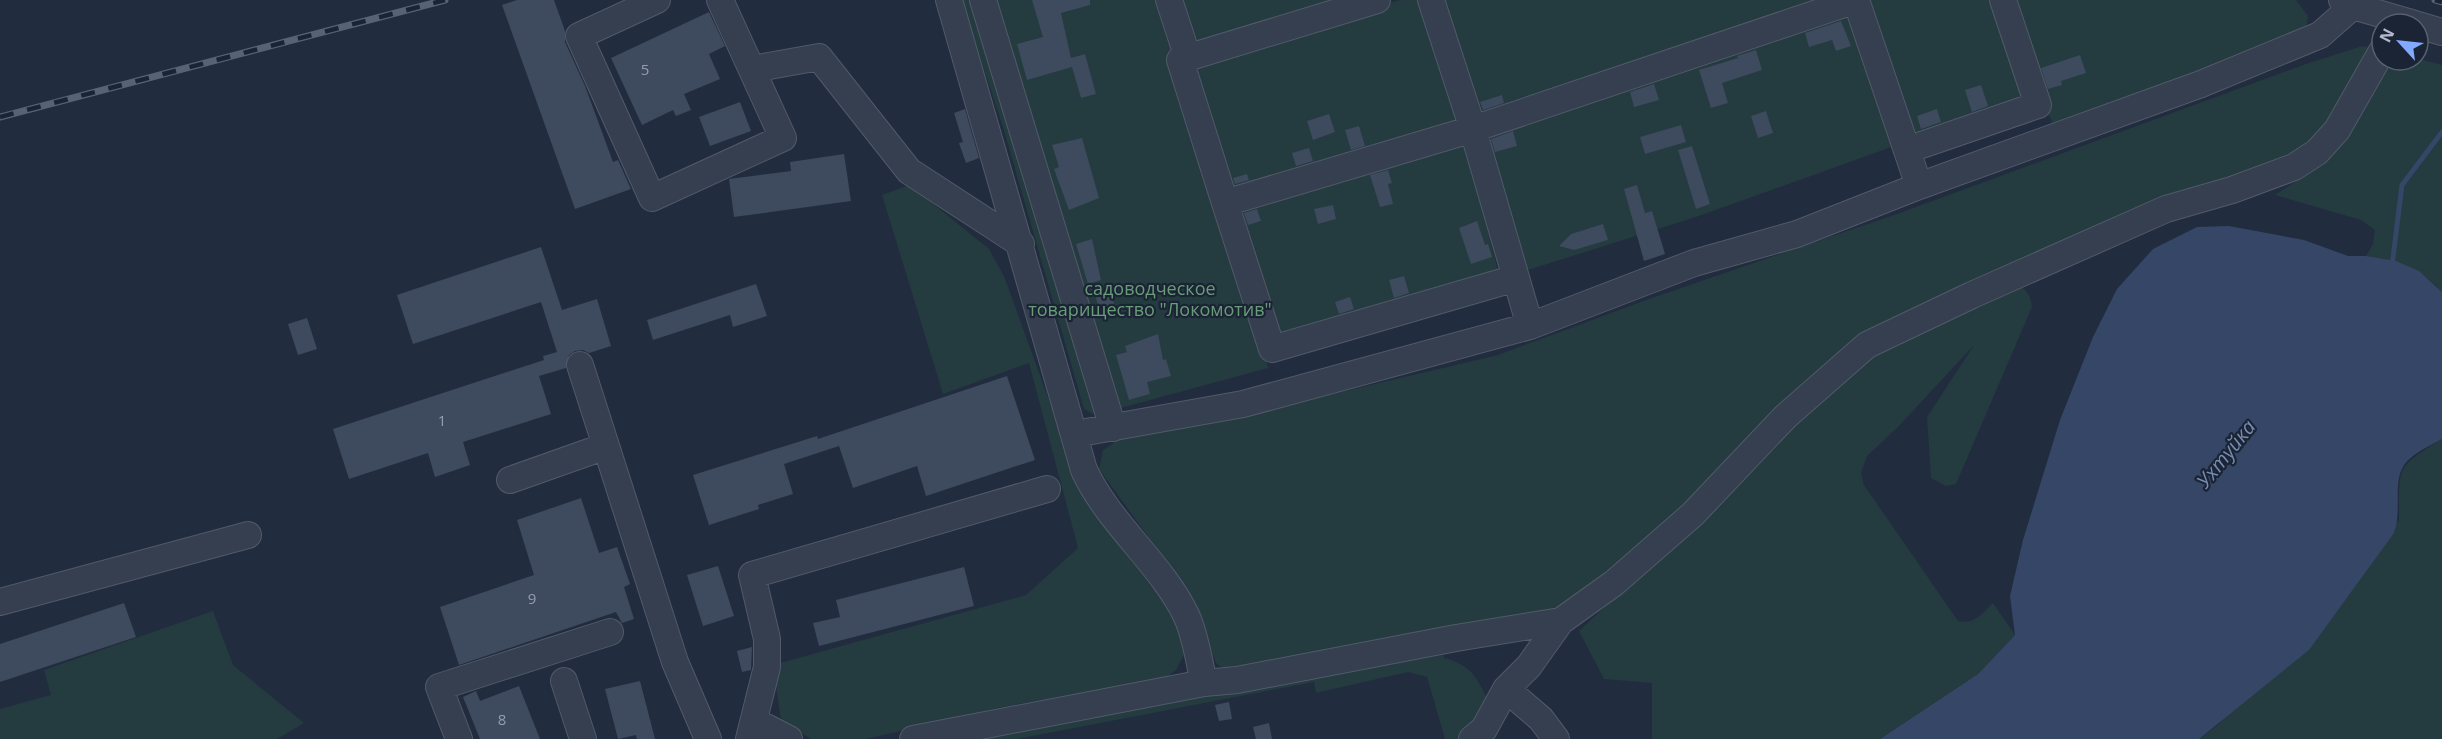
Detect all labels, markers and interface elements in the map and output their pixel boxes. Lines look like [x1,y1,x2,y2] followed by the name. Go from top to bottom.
[2370,12,2430,72] north arrow
[2374,24,2399,46] text: N
[641,59,649,79] house number: 5
[1028,276,1272,321] park label: садоводческое товарищество "Локомотив"
[438,410,446,430] house number: 1
[2189,414,2261,494] water label: Ухтуйка
[528,588,536,608] house number: 9
[498,709,506,729] house number: 8

